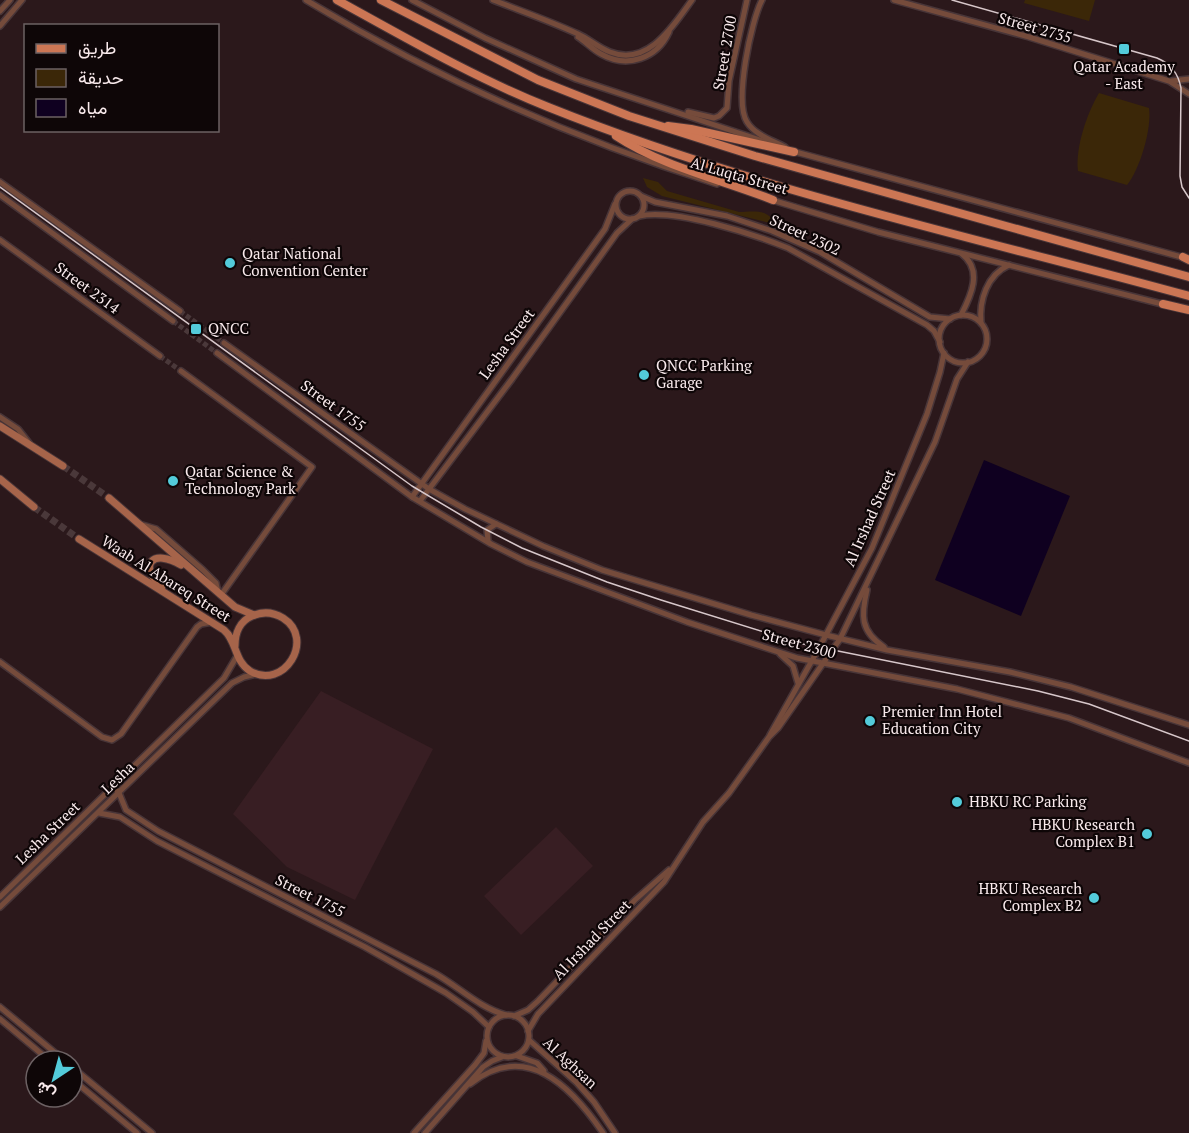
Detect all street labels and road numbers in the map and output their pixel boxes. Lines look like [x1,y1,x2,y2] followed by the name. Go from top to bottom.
[996,7,1074,47] street label: Street 2735
[708,14,740,92] street label: Street 2700
[688,152,791,199] street label: Al Luqta Street
[767,209,844,259] street label: Street 2302
[51,257,124,318] street label: Street 2314
[474,304,539,383] street label: Lesha Street
[297,375,370,436] street label: Street 1755
[839,465,900,569] street label: Al Irshad Street
[98,530,235,626] street label: Waab Al Abareq Street
[760,624,838,662] street label: Street 2300
[96,756,138,798] street label: Lesha
[11,796,84,868] street label: Lesha Street
[272,869,349,921] street label: Street 1755
[548,895,635,984] street label: Al Irshad Street
[539,1032,602,1093] street label: Al Aghsan

